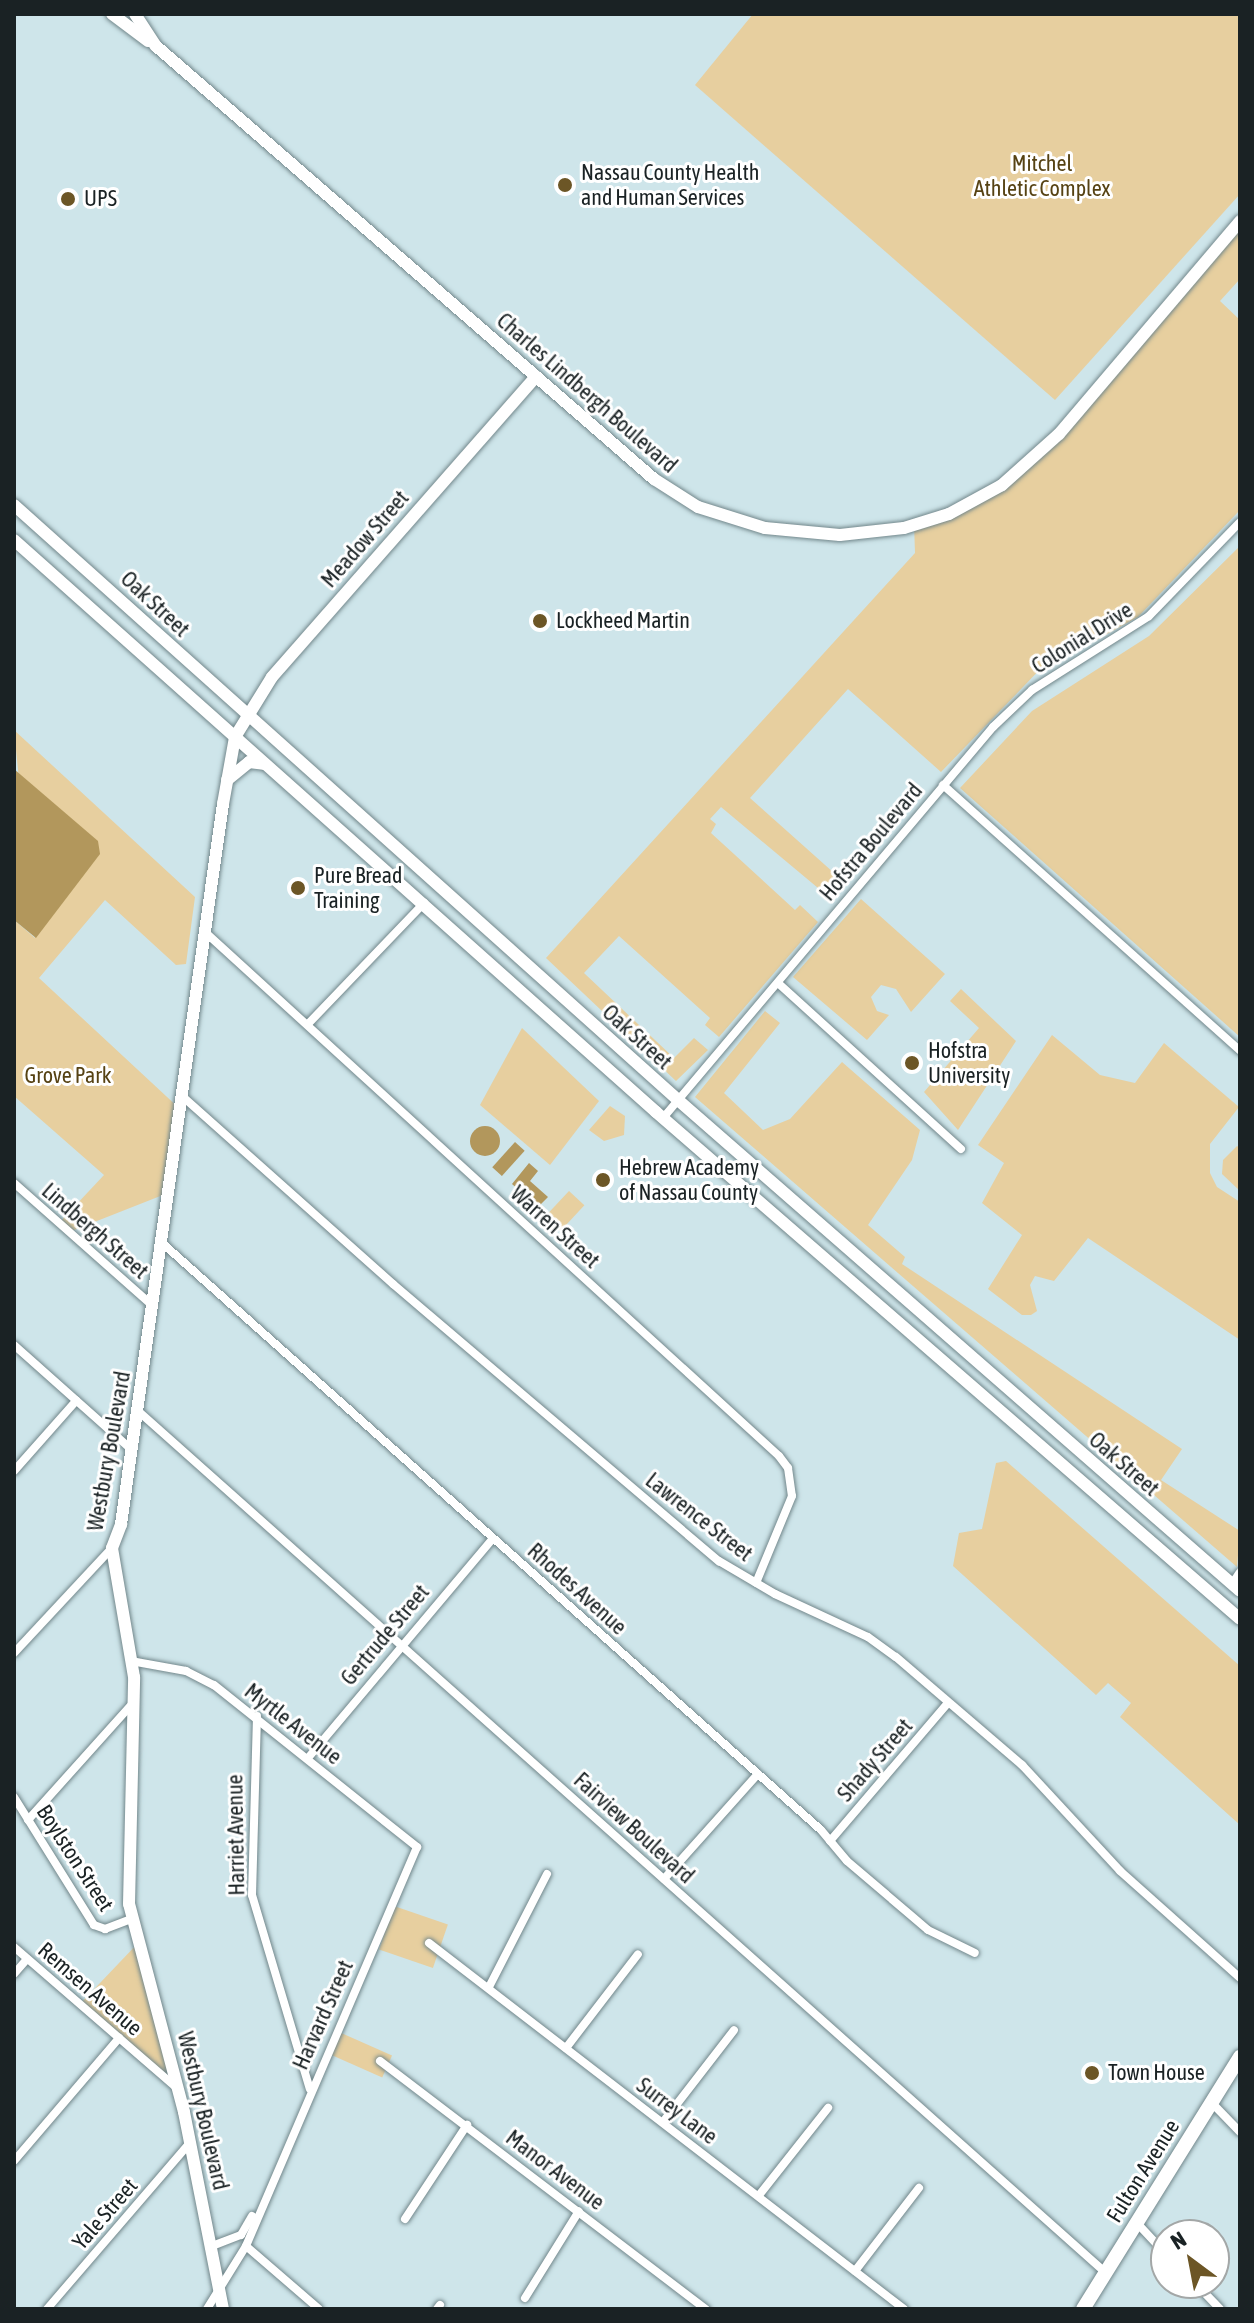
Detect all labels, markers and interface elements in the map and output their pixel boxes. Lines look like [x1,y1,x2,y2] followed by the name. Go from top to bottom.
[974,150,1110,202] park label: Mitchel Athletic Complex
[581,159,759,210] place label: Nassau County Health and Human Services
[556,176,574,194] marker: Nassau County Health and Human Services
[84,186,117,212] place label: UPS
[59,190,77,208] marker: UPS
[491,307,683,479] street label: Charles Lindbergh Boulevard
[316,485,414,593] street label: Meadow Street
[115,566,195,642] street label: Oak Street
[1027,597,1137,679] street label: Colonial Drive
[556,608,690,634] place label: Lockheed Martin
[531,612,549,630] marker: Lockheed Martin
[814,778,928,906] street label: Hofstra Boulevard
[314,862,402,914] place label: Pure Bread Training
[289,879,307,897] marker: Pure Bread Training
[597,999,677,1075] street label: Oak Street
[928,1037,1010,1088] place label: Hofstra University
[903,1054,921,1072] marker: Hofstra University
[25,1063,111,1089] park label: Grove Park
[619,1154,759,1206] place label: Hebrew Academy of Nassau County
[594,1171,612,1189] marker: Hebrew Academy of Nassau County
[36,1178,154,1284] street label: Lindbergh Street
[505,1180,605,1274] street label: Warren Street
[82,1369,136,1533] street label: Westbury Boulevard
[1084,1426,1164,1502] street label: Oak Street
[640,1467,758,1567] street label: Lawrence Street
[522,1538,632,1640] street label: Rhodes Avenue
[335,1579,435,1691] street label: Gertrude Street
[239,1678,347,1770] street label: Myrtle Avenue
[832,1713,918,1807] street label: Shady Street
[568,1767,700,1889] street label: Fairview Boulevard
[222,1774,250,1896] street label: Harriet Avenue
[31,1800,119,1916] street label: Boylston Street
[33,1937,147,2041] street label: Remsen Avenue
[287,1956,359,2074] street label: Harvard Street
[172,2029,234,2193] street label: Westbury Boulevard
[1108,2060,1205,2086] place label: Town House
[1083,2064,1101,2082] marker: Town House
[631,2072,723,2150] street label: Surrey Lane
[1101,2115,1185,2227] street label: Fulton Avenue
[501,2124,609,2216] street label: Manor Avenue
[67,2173,143,2255] street label: Yale Street
[1150,2219,1230,2299] north arrow
[1166,2226,1191,2255] text: N

